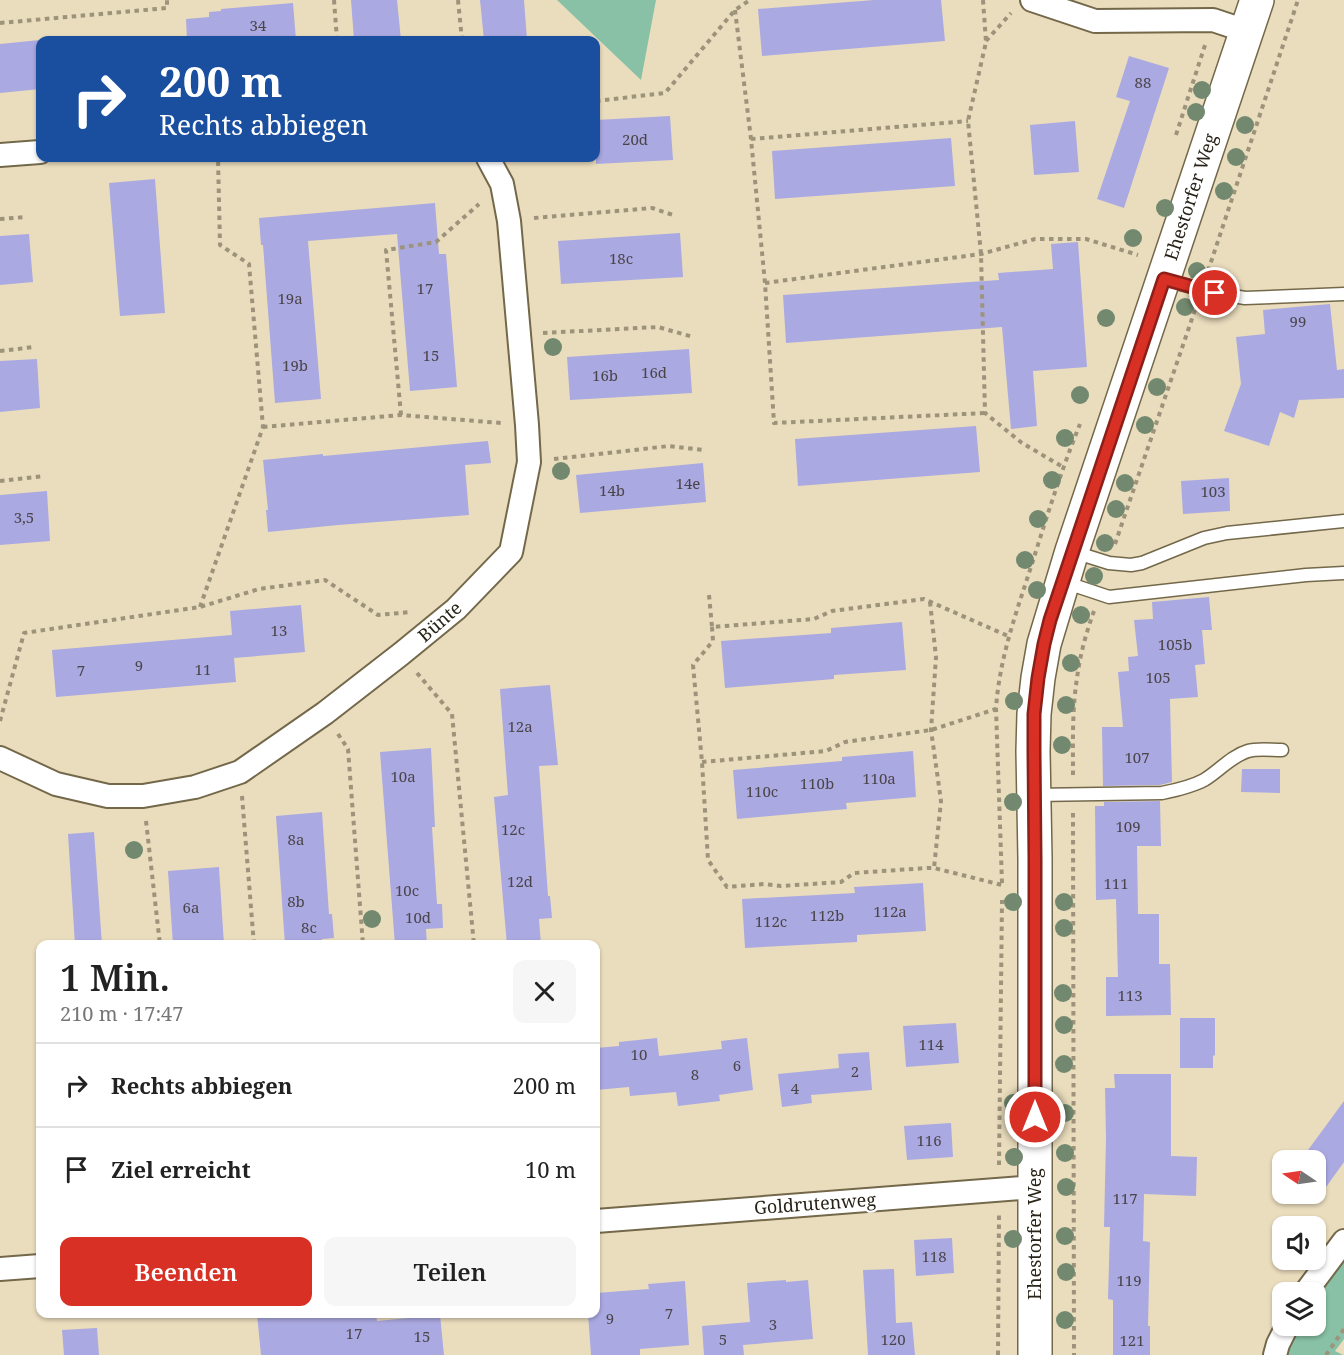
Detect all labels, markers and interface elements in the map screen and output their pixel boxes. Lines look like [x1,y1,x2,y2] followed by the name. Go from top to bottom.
[250,15,267,35] house number: 34
[159,52,283,109] text: 200 m
[60,60,138,138] icon: right
[1135,72,1151,92] house number: 88
[159,106,368,143] text: Rechts abbiegen
[622,129,648,149] house number: 20d
[1158,130,1222,263] street label: Ehestorfer Weg
[609,248,633,268] house number: 18c
[1189,267,1240,318] pin
[1198,276,1231,309] icon: arrive
[417,278,433,298] house number: 17
[277,288,303,308] house number: 19a
[1290,311,1306,331] house number: 99
[423,345,439,365] house number: 15
[282,355,308,375] house number: 19b
[641,362,667,382] house number: 16d
[592,365,618,385] house number: 16b
[676,473,700,493] house number: 14e
[599,480,625,500] house number: 14b
[1200,481,1226,501] house number: 103
[14,507,34,527] house number: 3,5
[412,596,466,647] street label: Bünte
[271,620,287,640] house number: 13
[1158,634,1192,654] house number: 105b
[135,655,143,675] house number: 9
[195,659,211,679] house number: 11
[77,660,85,680] house number: 7
[1145,667,1171,687] house number: 105
[507,716,533,736] house number: 12a
[1124,747,1150,767] house number: 107
[390,766,416,786] house number: 10a
[862,768,896,788] house number: 110a
[800,773,834,793] house number: 110b
[746,781,778,801] house number: 110c
[1115,816,1141,836] house number: 109
[501,819,525,839] house number: 12c
[288,829,304,849] house number: 8a
[507,871,533,891] house number: 12d
[1103,873,1129,893] house number: 111
[395,880,419,900] house number: 10c
[287,891,305,911] house number: 8b
[183,897,199,917] house number: 6a
[873,901,907,921] house number: 112a
[810,905,844,925] house number: 112b
[405,907,431,927] house number: 10d
[755,911,787,931] house number: 112c
[301,917,317,937] house number: 8c
[60,953,170,1002] text: 1 Min.
[513,960,576,1023] button: close
[1117,985,1143,1005] house number: 113
[60,1000,183,1027] text: 210 m · 17:47
[918,1034,944,1054] house number: 114
[631,1044,647,1064] house number: 10
[733,1055,741,1075] house number: 6
[851,1061,859,1081] house number: 2
[691,1064,699,1084] house number: 8
[60,1069,93,1102] icon: right
[111,1070,292,1100] text: Rechts abbiegen
[513,1070,576,1100] text: 200 m
[791,1078,800,1098] house number: 4
[1003,1085,1067,1149] position arrow
[916,1130,942,1150] house number: 116
[1272,1150,1326,1204] north arrow
[1272,1150,1326,1336] map controls
[60,1153,93,1186] icon: arrive
[111,1154,251,1184] text: Ziel erreicht
[525,1154,576,1184] text: 10 m
[1022,1168,1046,1300] street label: Ehestorfer Weg
[753,1187,877,1219] street label: Goldrutenweg
[1112,1188,1138,1208] house number: 117
[1272,1216,1326,1270] button: sound
[60,1237,312,1306] button: Beenden
[324,1237,576,1306] button: Teilen
[921,1246,947,1266] house number: 118
[1116,1270,1142,1290] house number: 119
[1272,1282,1326,1336] button: layers
[665,1303,673,1323] house number: 7
[606,1308,614,1328] house number: 9
[769,1314,777,1334] house number: 3
[346,1323,362,1343] house number: 17
[414,1326,430,1346] house number: 15
[719,1329,727,1349] house number: 5
[880,1329,906,1349] house number: 120
[1119,1330,1145,1350] house number: 121

